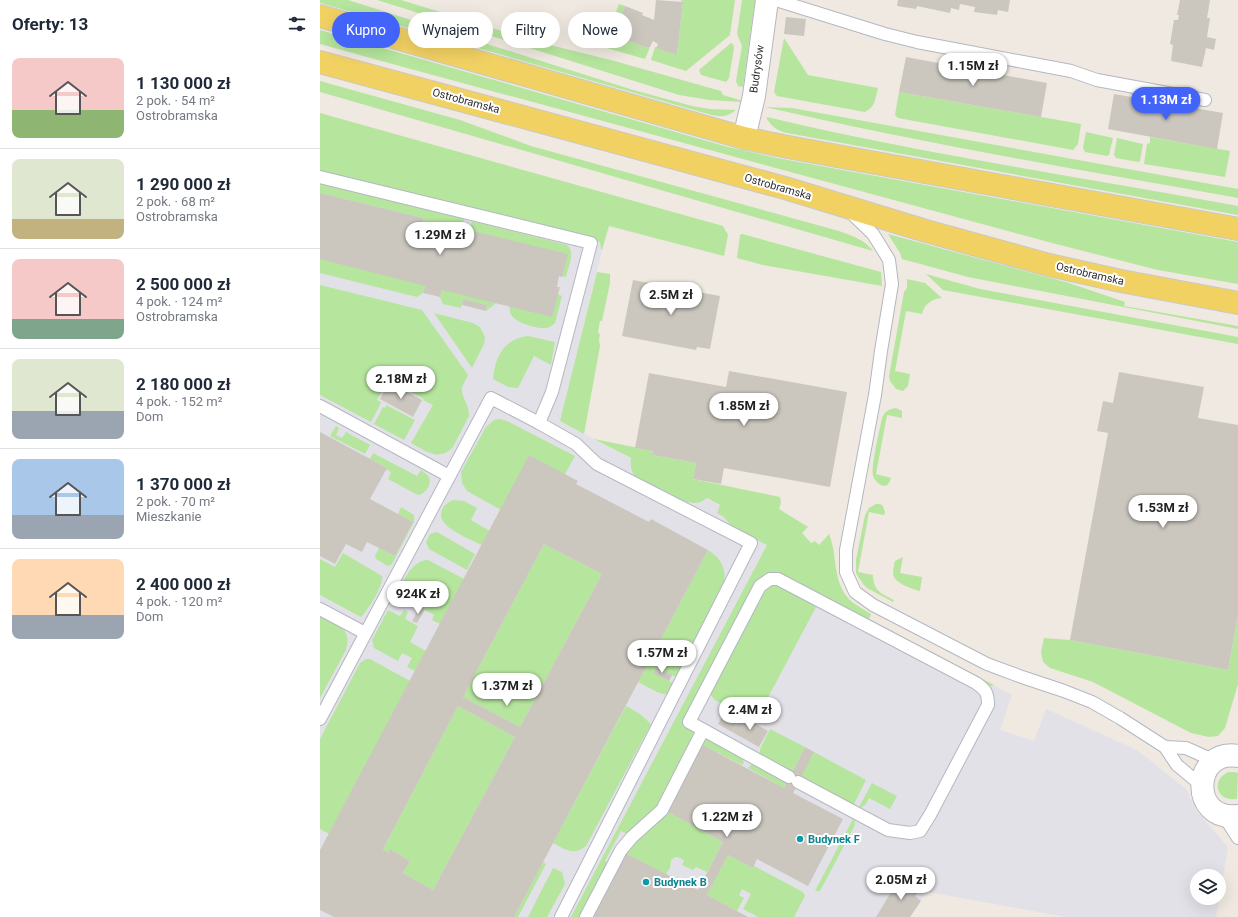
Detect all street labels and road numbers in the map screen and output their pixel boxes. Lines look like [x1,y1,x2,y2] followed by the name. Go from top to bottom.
[747,43,767,94] street label: Budrysów
[431,86,501,116] street label: Ostrobramska
[743,171,813,203] street label: Ostrobramska
[1055,260,1125,288] street label: Ostrobramska

